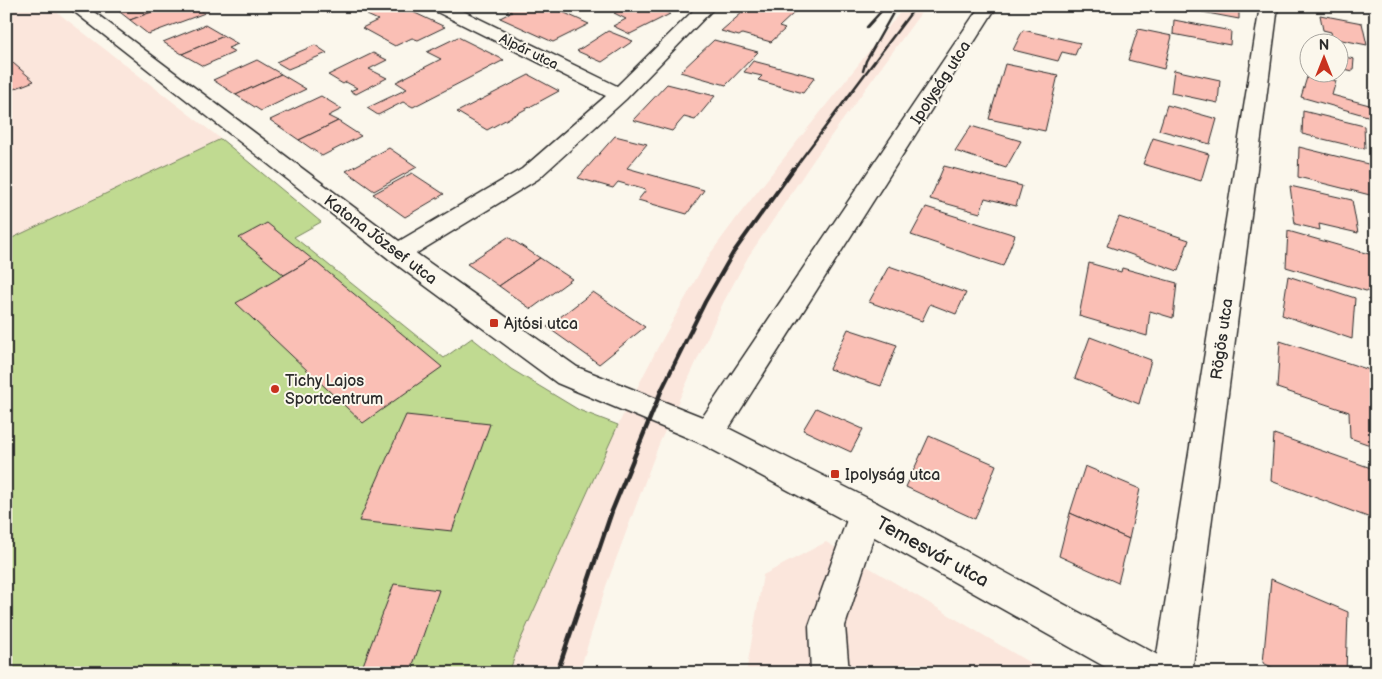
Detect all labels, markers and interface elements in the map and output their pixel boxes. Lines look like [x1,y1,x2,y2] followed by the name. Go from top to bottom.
[496,30,561,73] street label: Alpár utca
[1300,32,1350,82] north arrow
[1319,37,1329,54] text: N
[907,38,975,128] street label: Ipolyság utca
[320,192,440,289] street label: Katona József utca
[1207,297,1238,381] street label: Rögös utca
[504,315,578,334] place label: Ajtósi utca
[488,317,500,329] marker: Ajtósi utca
[285,372,383,409] place label: Tichy Lajos Sportcentrum
[269,383,281,395] marker: Tichy Lajos Sportcentrum
[845,466,940,485] place label: Ipolyság utca
[829,468,841,480] marker: Ipolyság utca
[872,512,993,593] street label: Temesvár utca

